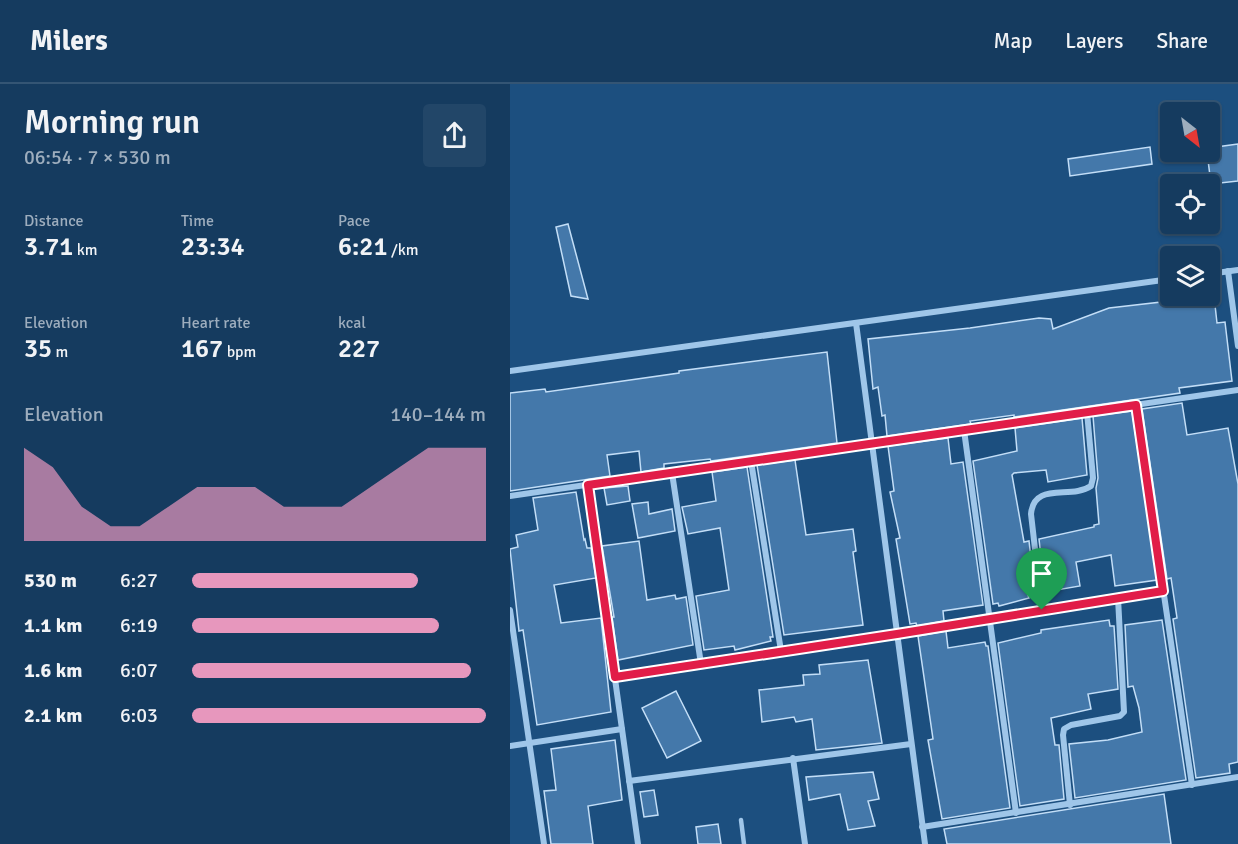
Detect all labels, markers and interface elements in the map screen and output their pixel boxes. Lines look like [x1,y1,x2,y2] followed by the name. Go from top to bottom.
[30,24,108,58] text: Milers
[994,28,1032,54] text: Map
[1065,28,1123,54] text: Layers
[1156,28,1208,54] text: Share
[24,102,200,143] text: Morning run
[1160,102,1220,162] north arrow
[1160,102,1220,306] map controls
[423,104,486,167] button: share
[24,145,171,170] text: 06:54 · 7 × 530 m
[1160,174,1220,234] button: locate
[24,211,84,231] text: Distance
[181,211,214,231] text: Time
[338,211,370,231] text: Pace
[24,231,73,263] text: 3.71
[181,231,245,263] text: 23:34
[338,231,387,263] text: 6:21
[73,240,98,260] text: km
[387,240,419,260] text: /km
[1160,246,1220,306] button: layers
[24,313,88,333] text: Elevation
[181,313,250,333] text: Heart rate
[338,313,366,333] text: kcal
[24,333,52,365] text: 35
[181,333,223,365] text: 167
[338,333,380,365] text: 227
[52,342,68,362] text: m
[223,342,256,362] text: bpm
[24,402,104,427] text: Elevation
[390,402,486,427] text: 140–144 m
[1016,548,1067,610] pin
[1025,557,1058,590] icon: arrive
[24,568,77,593] text: 530 m
[120,568,158,593] text: 6:27
[24,613,82,638] text: 1.1 km
[120,613,158,638] text: 6:19
[24,658,82,683] text: 1.6 km
[120,658,158,683] text: 6:07
[24,703,82,728] text: 2.1 km
[120,703,158,728] text: 6:03

